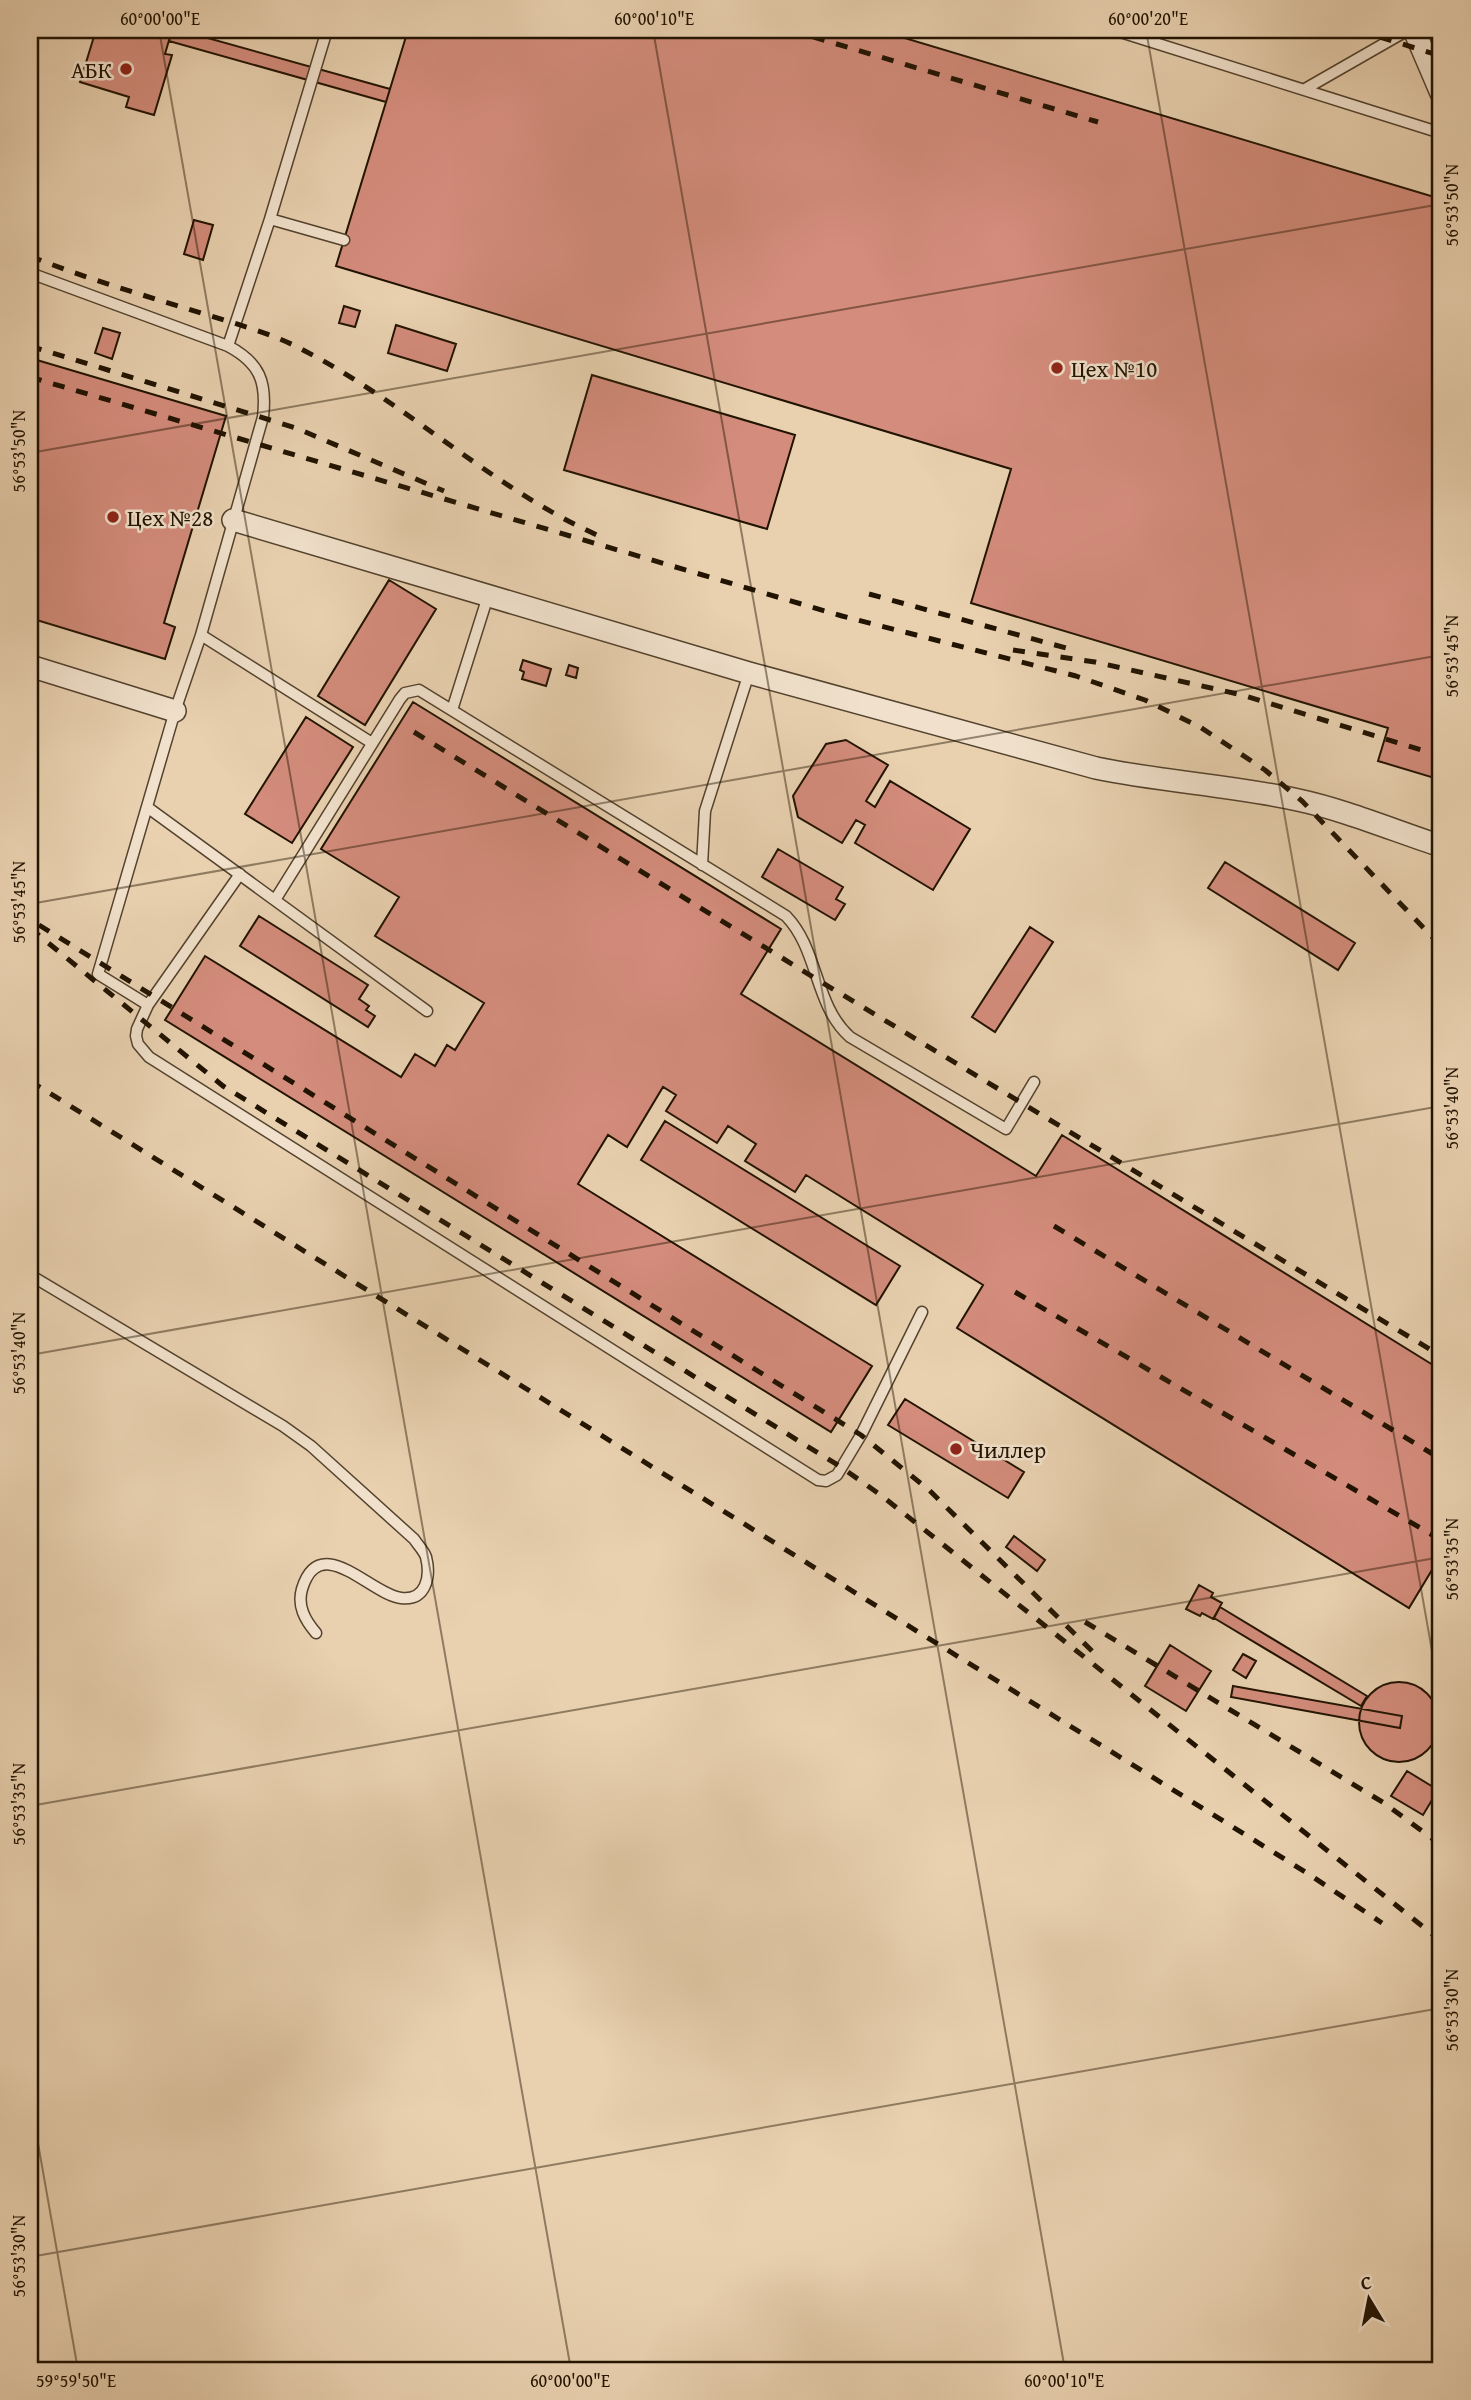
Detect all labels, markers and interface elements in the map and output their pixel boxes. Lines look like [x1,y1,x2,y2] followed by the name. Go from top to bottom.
[120,5,200,32] text: 60°00'00"E
[614,5,694,32] text: 60°00'10"E
[1108,5,1188,32] text: 60°00'20"E
[71,53,112,86] place label: АБК
[118,61,134,77] marker: АБК
[1438,163,1465,246] text: 56°53'50"N
[1071,352,1157,385] place label: Цех №10
[1049,360,1065,376] marker: Цех №10
[5,409,32,492] text: 56°53'50"N
[127,501,213,534] place label: Цех №28
[105,509,121,525] marker: Цех №28
[1438,614,1465,697] text: 56°53'45"N
[5,860,32,943] text: 56°53'45"N
[1438,1066,1465,1149] text: 56°53'40"N
[5,1311,32,1394] text: 56°53'40"N
[970,1433,1046,1466] place label: Чиллер
[948,1441,964,1457] marker: Чиллер
[1438,1517,1465,1600] text: 56°53'35"N
[5,1762,32,1845] text: 56°53'35"N
[1438,1968,1465,2051] text: 56°53'30"N
[5,2214,32,2297] text: 56°53'30"N
[1334,2264,1404,2334] north arrow
[1358,2267,1374,2297] text: С
[36,2367,116,2394] text: 59°59'50"E
[530,2367,610,2394] text: 60°00'00"E
[1024,2367,1104,2394] text: 60°00'10"E

